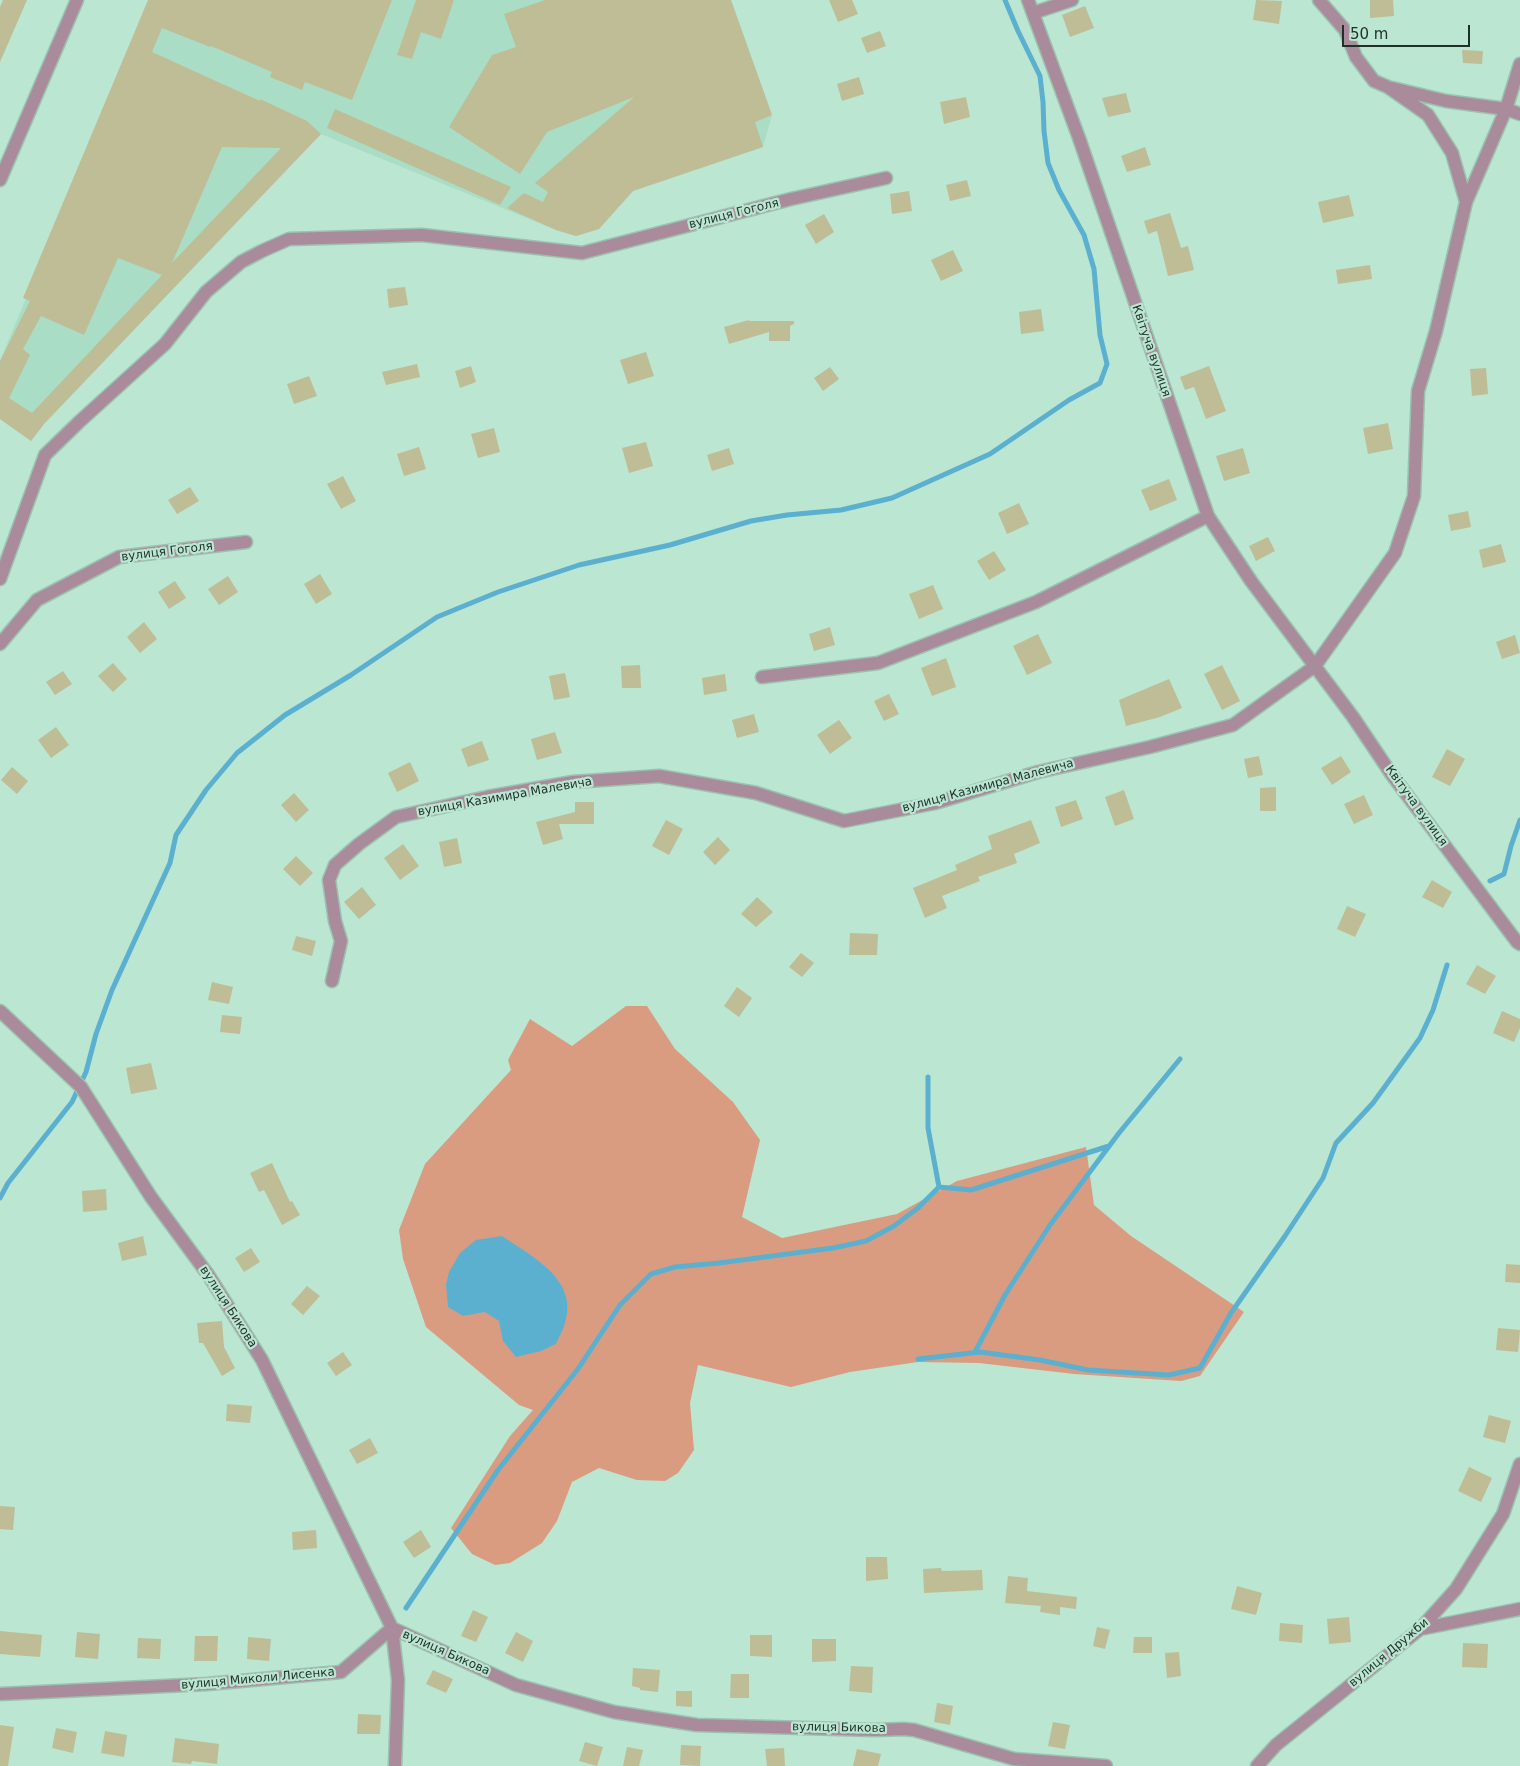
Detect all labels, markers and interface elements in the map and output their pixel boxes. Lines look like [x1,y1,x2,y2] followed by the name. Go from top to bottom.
[1345,15,1472,47] scale bar
[1350,25,1388,43] text: 50 m
[688,196,780,232] street label: вулиця Гоголя
[1129,303,1173,399] street label: Квітуча вулиця
[120,539,214,565] street label: вулиця Гоголя
[901,756,1075,816] street label: вулиця Казимира Малевича
[1382,763,1450,849] street label: Квітуча вулиця
[417,775,593,819] street label: вулиця Казимира Малевича
[196,1264,260,1350] street label: вулиця Бикова
[1346,1616,1432,1690] street label: вулиця Дружби
[400,1627,492,1679] street label: вулиця Бикова
[181,1665,335,1693] street label: вулиця Миколи Лисенка
[792,1720,886,1736] street label: вулиця Бикова

